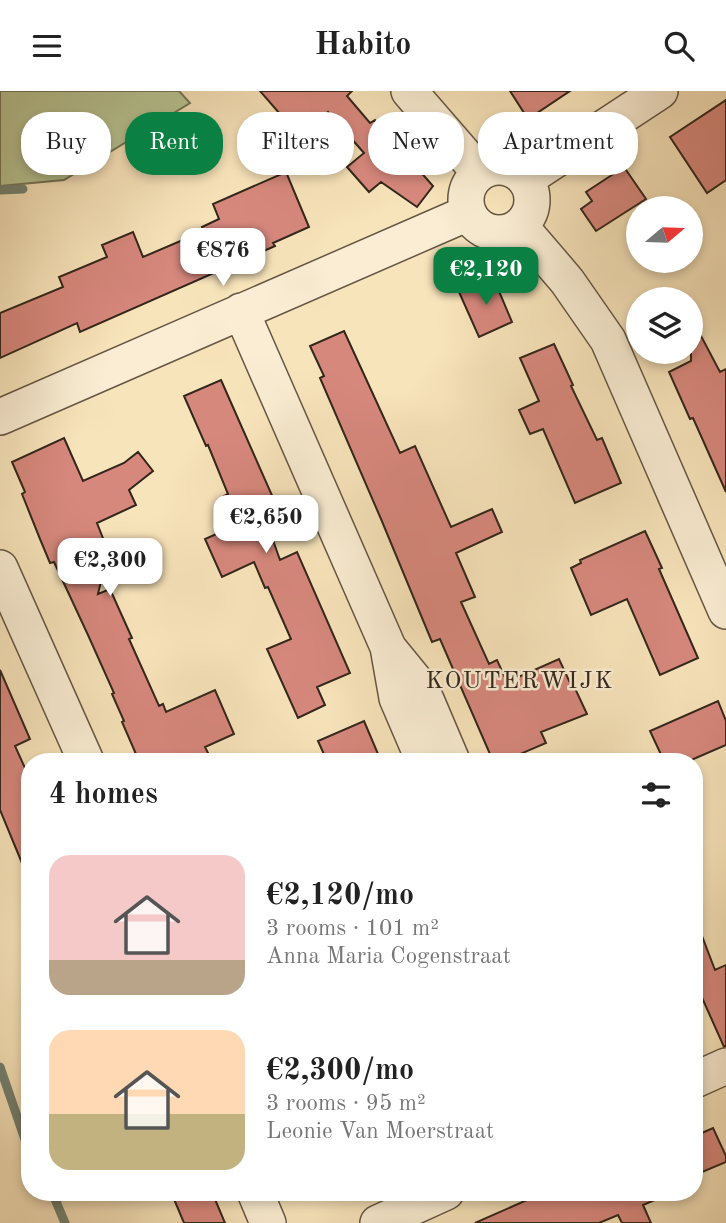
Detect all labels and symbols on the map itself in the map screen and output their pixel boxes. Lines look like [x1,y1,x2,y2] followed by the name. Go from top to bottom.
[626,196,704,273] north arrow
[182,229,264,288] pin: €876
[429,247,543,307] pin: €2,120
[209,496,323,555] pin: €2,650
[53,539,167,598] pin: €2,300
[425,670,615,694] district label: KOUTERWIJK

